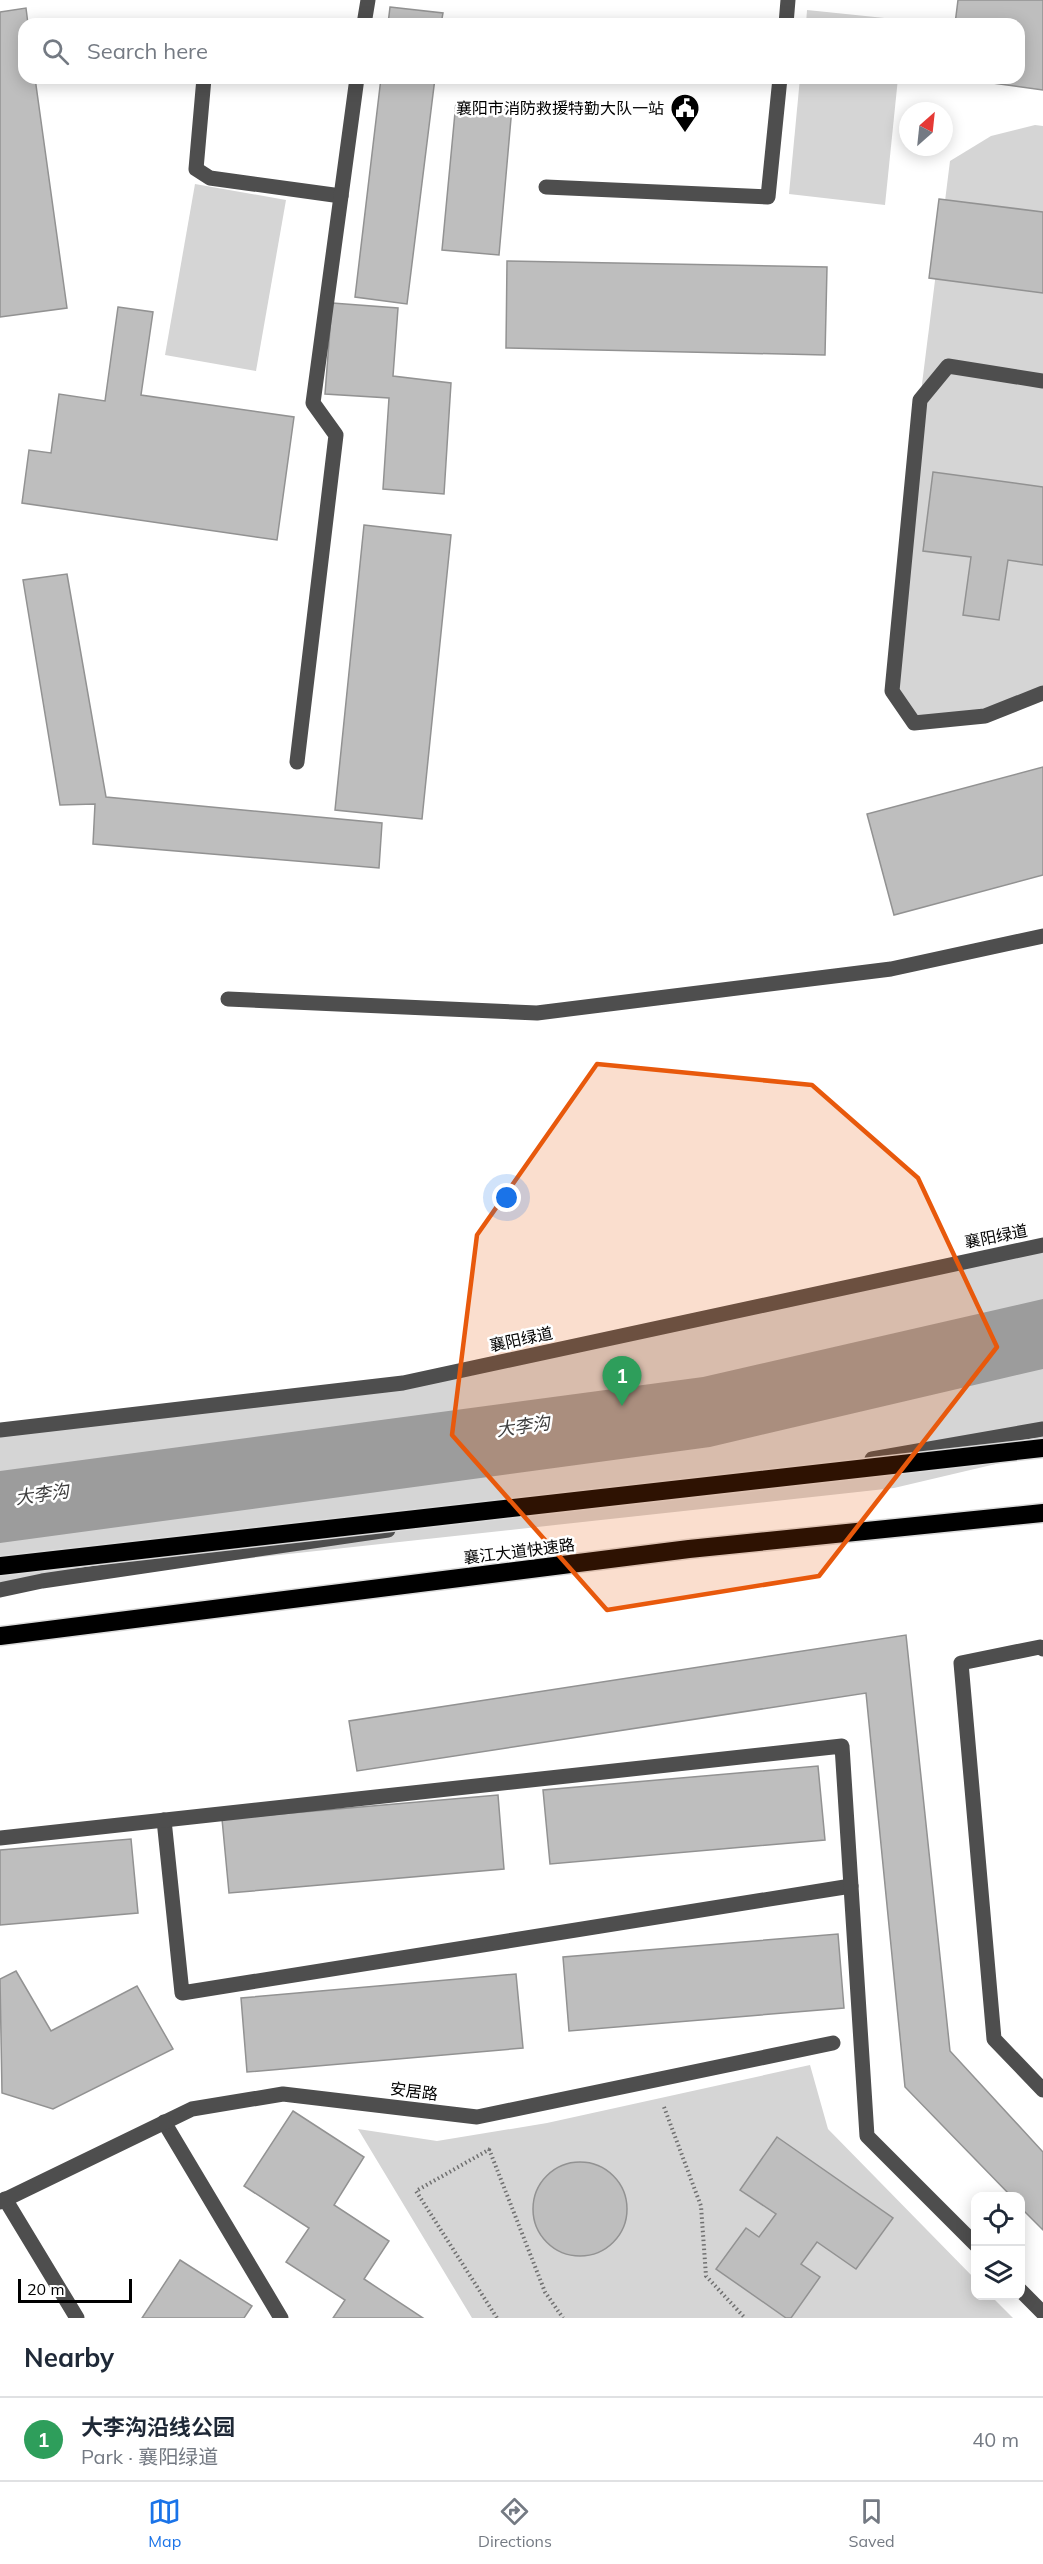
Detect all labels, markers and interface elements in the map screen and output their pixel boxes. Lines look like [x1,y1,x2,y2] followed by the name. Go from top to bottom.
[18,18,1025,84] search box
[39,35,72,68] icon: search
[87,37,208,65] text: Search here
[669,92,701,134] public building icon: 襄阳市消防救援特勤大队一站
[456,98,664,118] place label: 襄阳市消防救援特勤大队一站
[899,102,953,156] north arrow
[492,1183,521,1212] your location
[963,1220,1029,1252] street label: 襄阳绿道
[488,1323,554,1355] street label: 襄阳绿道
[602,1356,642,1406] pin: 1
[495,1411,553,1441] water label: 大李沟
[14,1479,72,1509] water label: 大李沟
[462,1534,576,1568] street label: 襄江大道快速路
[389,2078,439,2104] street label: 安居路
[971,2192,1025,2300] map controls
[971,2192,1025,2246] button: locate
[971,2246,1025,2300] button: layers
[18,2276,132,2304] scale bar
[27,2279,64,2299] text: 20 m
[24,2341,114,2374] text: Nearby
[81,2413,235,2441] text: 大李沟沿线公园
[38,2427,50,2452] text: 1
[972,2427,1019,2452] text: 40 m
[81,2444,218,2469] text: Park · 襄阳绿道
[148,2495,181,2551] tab: Map
[478,2495,552,2551] tab: Directions
[849,2495,895,2551] tab: Saved

